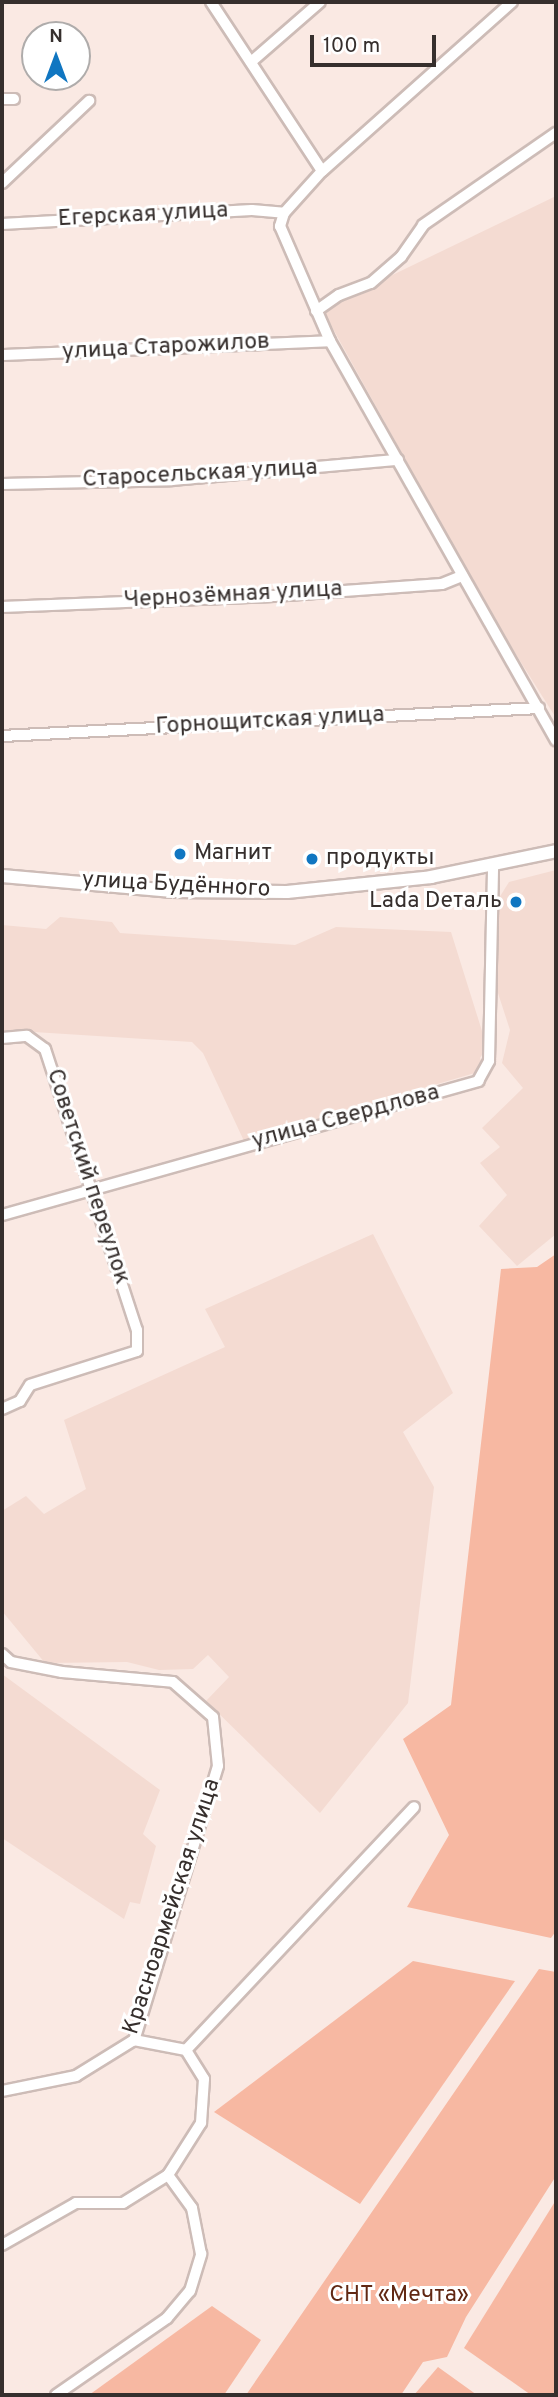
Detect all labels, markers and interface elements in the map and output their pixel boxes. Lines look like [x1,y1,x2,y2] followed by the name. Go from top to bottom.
[21,21,91,91] north arrow
[313,21,439,65] scale bar
[49,25,63,49] text: N
[323,33,380,60] text: 100 m
[57,198,229,234] street label: Егерская улица
[61,329,271,367] street label: улица Старожилов
[82,455,318,495] street label: Старосельская улица
[123,576,343,616] street label: Чернозёмная улица
[155,702,385,742] street label: Горнощитская улица
[194,840,272,868] place label: Магнит
[326,845,434,873] place label: продукты
[172,846,188,862] marker: Магнит
[304,851,320,867] marker: продукты
[81,867,271,905] street label: улица Будённого
[369,888,502,916] place label: Lada Dеталь
[508,894,524,910] marker: Lada Dеталь
[39,1066,135,1288] street label: Советский переулок
[249,1080,443,1156] street label: улица Свердлова
[119,1776,227,2038] street label: Красноармейская улица
[329,2282,469,2310] park label: СНТ «Мечта»

